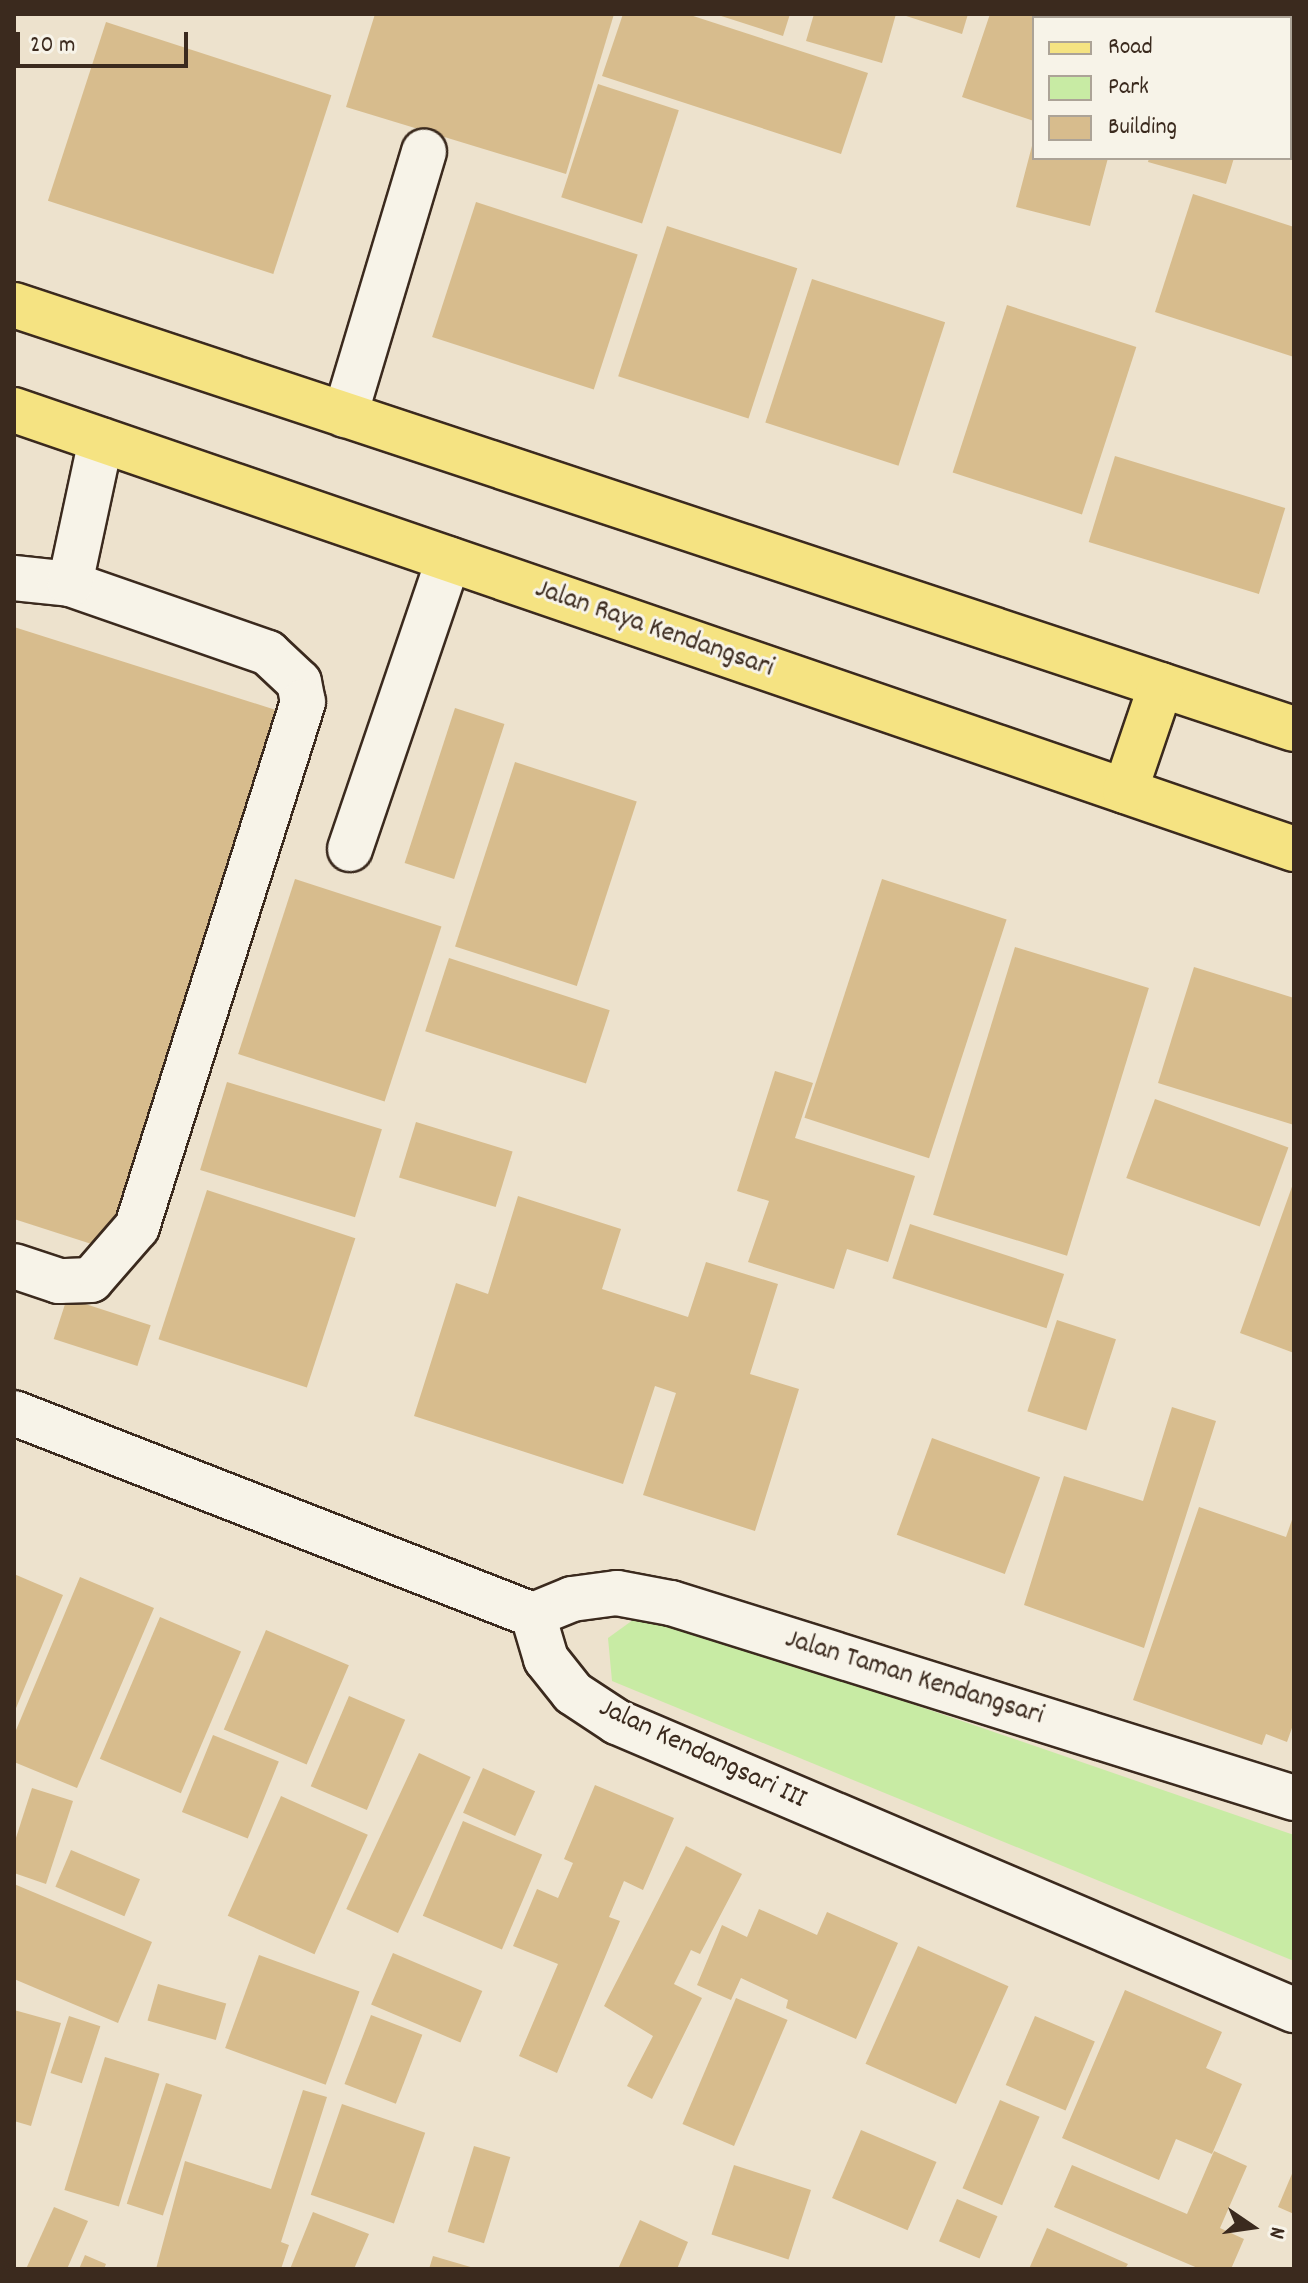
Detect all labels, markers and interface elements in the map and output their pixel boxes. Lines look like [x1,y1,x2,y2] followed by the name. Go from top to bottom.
[20,16,192,66] scale bar
[1032,16,1292,160] legend
[30,29,76,63] text: 20 m
[1108,31,1153,65] text: Road
[1108,71,1149,105] text: Park
[1108,111,1177,145] text: Building
[530,573,778,687] street label: Jalan Raya Kendangsari
[781,1624,1047,1734] street label: Jalan Taman Kendangsari
[593,1692,811,1818] street label: Jalan Kendangsari III
[1212,2187,1292,2267] north arrow
[1260,2224,1292,2241] text: N

